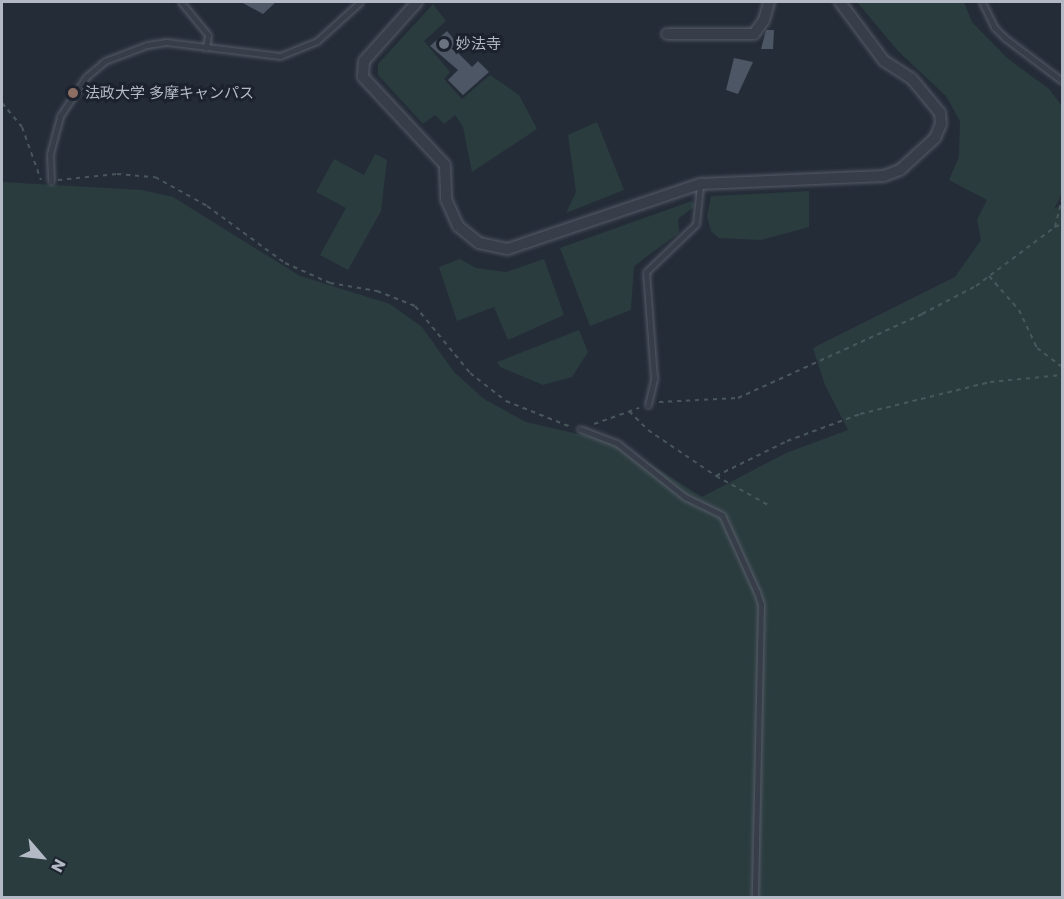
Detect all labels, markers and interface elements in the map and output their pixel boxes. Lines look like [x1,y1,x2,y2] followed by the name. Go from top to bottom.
[456,35,501,53] place label: 妙法寺
[437,37,451,51] marker: 妙法寺
[85,84,254,102] place label: 法政大学 多摩キャンパス
[66,86,80,100] marker: 法政大学 多摩キャンパス
[12,827,72,887] north arrow
[45,855,71,876] text: N

